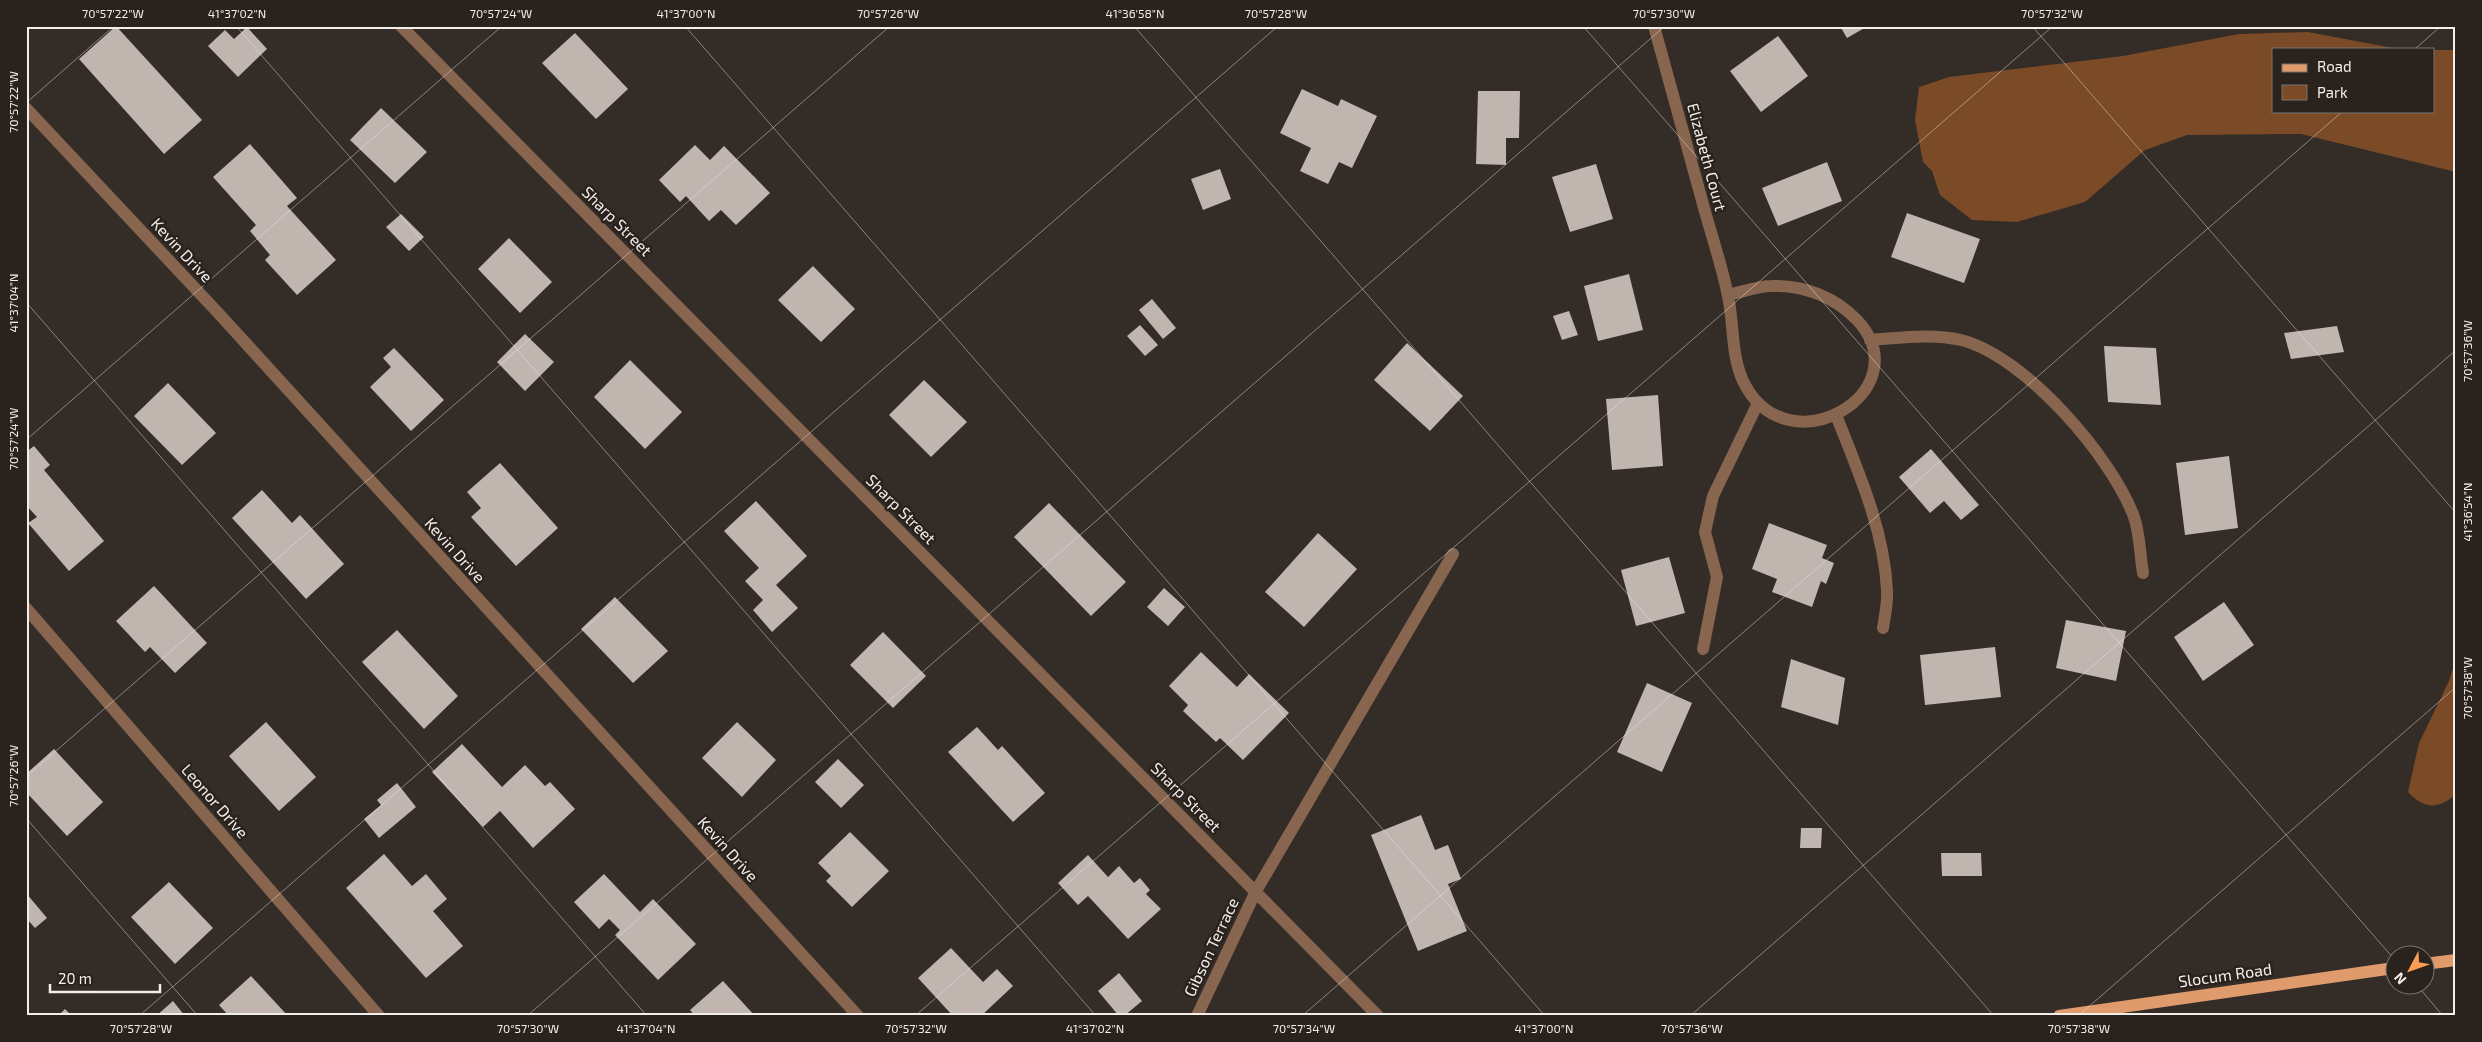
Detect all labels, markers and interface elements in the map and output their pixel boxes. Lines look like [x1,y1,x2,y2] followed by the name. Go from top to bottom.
[82,6,144,20] text: 70°57'22"W
[208,6,266,20] text: 41°37'02"N
[470,6,532,20] text: 70°57'24"W
[656,6,716,20] text: 41°37'00"N
[857,6,919,20] text: 70°57'26"W
[1106,6,1164,20] text: 41°36'58"N
[1245,6,1307,20] text: 70°57'28"W
[1633,6,1695,20] text: 70°57'30"W
[2021,6,2083,20] text: 70°57'32"W
[2272,48,2434,112] legend
[2317,57,2352,75] text: Road
[6,71,20,133] text: 70°57'22"W
[2317,83,2348,101] text: Park
[1684,101,1731,213] street label: Elizabeth Court
[579,182,656,259] street label: Sharp Street
[148,214,217,286] street label: Kevin Drive
[6,273,20,333] text: 41°37'04"N
[2460,320,2474,382] text: 70°57'36"W
[6,408,20,470] text: 70°57'24"W
[863,470,940,547] street label: Sharp Street
[2460,482,2474,542] text: 41°36'54"N
[421,513,490,586] street label: Kevin Drive
[2460,657,2474,719] text: 70°57'38"W
[6,745,20,807] text: 70°57'26"W
[1148,758,1225,835] street label: Sharp Street
[178,760,253,842] street label: Leonor Drive
[694,812,763,885] street label: Kevin Drive
[1179,894,1242,999] street label: Gibson Terrace
[2384,944,2434,994] north arrow
[2177,959,2273,990] street label: Slocum Road
[50,962,160,994] scale bar
[58,969,92,987] text: 20 m
[2390,969,2410,988] text: N
[110,1021,172,1035] text: 70°57'28"W
[497,1021,559,1035] text: 70°57'30"W
[616,1021,676,1035] text: 41°37'04"N
[885,1021,947,1035] text: 70°57'32"W
[1066,1021,1124,1035] text: 41°37'02"N
[1273,1021,1335,1035] text: 70°57'34"W
[1514,1021,1574,1035] text: 41°37'00"N
[1661,1021,1723,1035] text: 70°57'36"W
[2048,1021,2110,1035] text: 70°57'38"W

